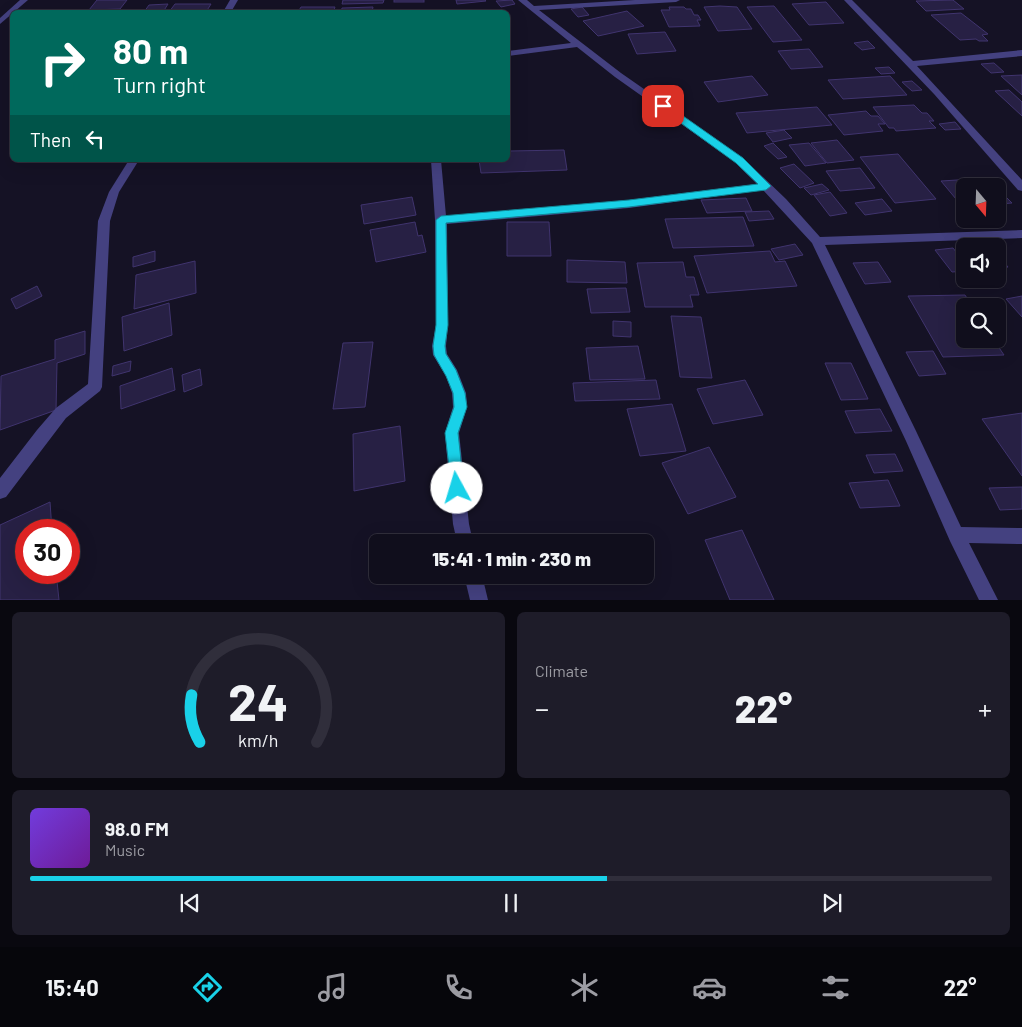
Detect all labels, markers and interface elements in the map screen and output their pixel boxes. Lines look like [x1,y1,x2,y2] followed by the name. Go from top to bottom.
[113,29,188,71] text: 80 m
[30,30,95,95] icon: right
[113,71,206,97] text: Turn right
[642,85,684,127] pin
[649,92,677,120] icon: arrive
[81,125,109,153] icon: left
[30,128,71,151] text: Then
[956,178,1006,228] north arrow
[956,178,1006,348] map controls
[956,238,1006,288] button: sound
[956,298,1006,348] button: search
[430,461,482,513] position arrow
[15,519,80,584] speed limit sign: 30
[432,547,591,570] text: 15:41 · 1 min · 230 m
[535,661,588,680] text: Climate
[228,669,289,731] text: 24
[735,685,792,731] text: 22°
[535,691,549,725] text: −
[978,691,992,725] text: +
[238,729,279,751] text: km/h
[105,817,169,840] text: 98.0 FM
[105,840,145,859] text: Music
[176,889,204,917] icon: previous
[497,889,525,917] icon: pause
[818,889,846,917] icon: next
[190,970,225,1005] icon: directions
[315,970,350,1005] icon: music
[441,970,476,1005] icon: phone
[567,970,602,1005] icon: climate
[692,970,727,1005] icon: car
[818,970,853,1005] icon: filters
[45,974,99,1000] text: 15:40
[944,974,977,1000] text: 22°

